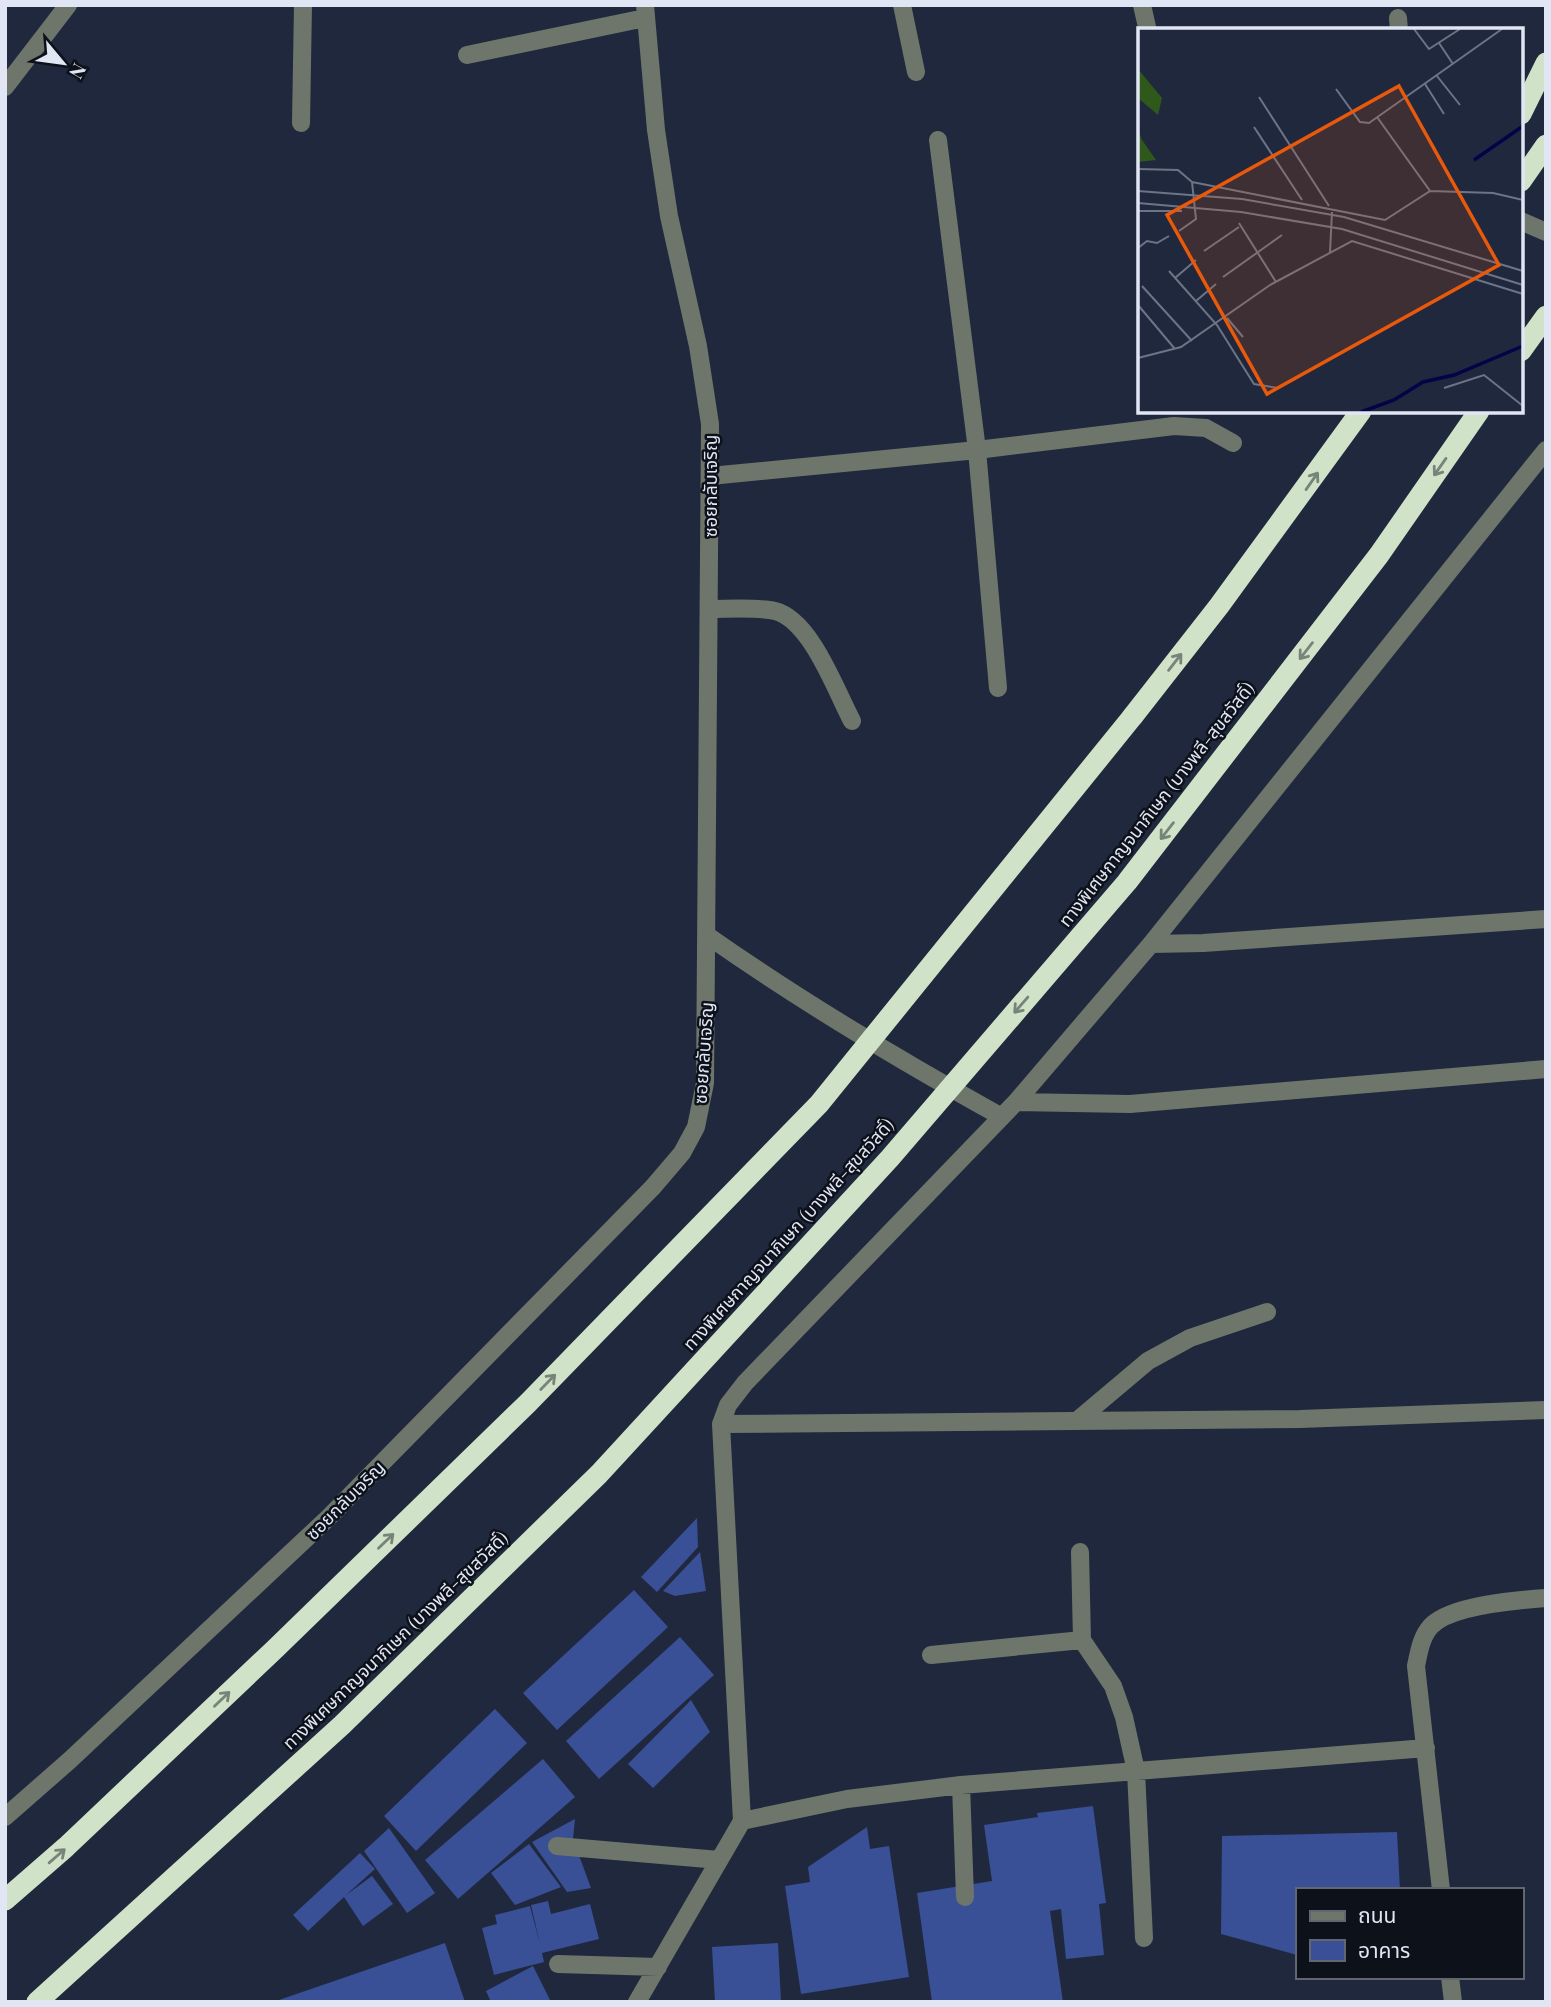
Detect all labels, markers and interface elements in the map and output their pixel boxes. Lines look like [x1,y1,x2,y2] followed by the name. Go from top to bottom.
[28,28,98,98] north arrow
[1138,28,1523,413] inset map
[64,59,93,84] text: N
[698,435,722,537] street label: ซอยกลับเจริญ
[1433,457,1447,476] one-way arrow
[1305,472,1319,491] one-way arrow
[1298,641,1313,659] one-way arrow
[1167,654,1182,672] one-way arrow
[1053,677,1259,931] street label: ทางพิเศษกาญจนาภิเษก (บางพลี-สุขสวัสดิ์)
[1159,821,1174,839] one-way arrow
[1013,996,1029,1014] one-way arrow
[687,1001,719,1105] street label: ซอยกลับเจริญ
[677,1113,899,1355] street label: ทางพิเศษกาญจนาภิเษก (บางพลี-สุขสวัสดิ์)
[540,1374,557,1391] one-way arrow
[300,1455,390,1545] street label: ซอยกลับเจริญ
[277,1526,513,1754] street label: ทางพิเศษกาญจนาภิเษก (บางพลี-สุขสวัสดิ์)
[377,1533,394,1550] one-way arrow
[213,1691,230,1708] one-way arrow
[47,1848,65,1864] one-way arrow
[1296,1888,1523,1979] legend
[1358,1900,1396,1928] text: ถนน
[1358,1935,1410,1963] text: อาคาร

